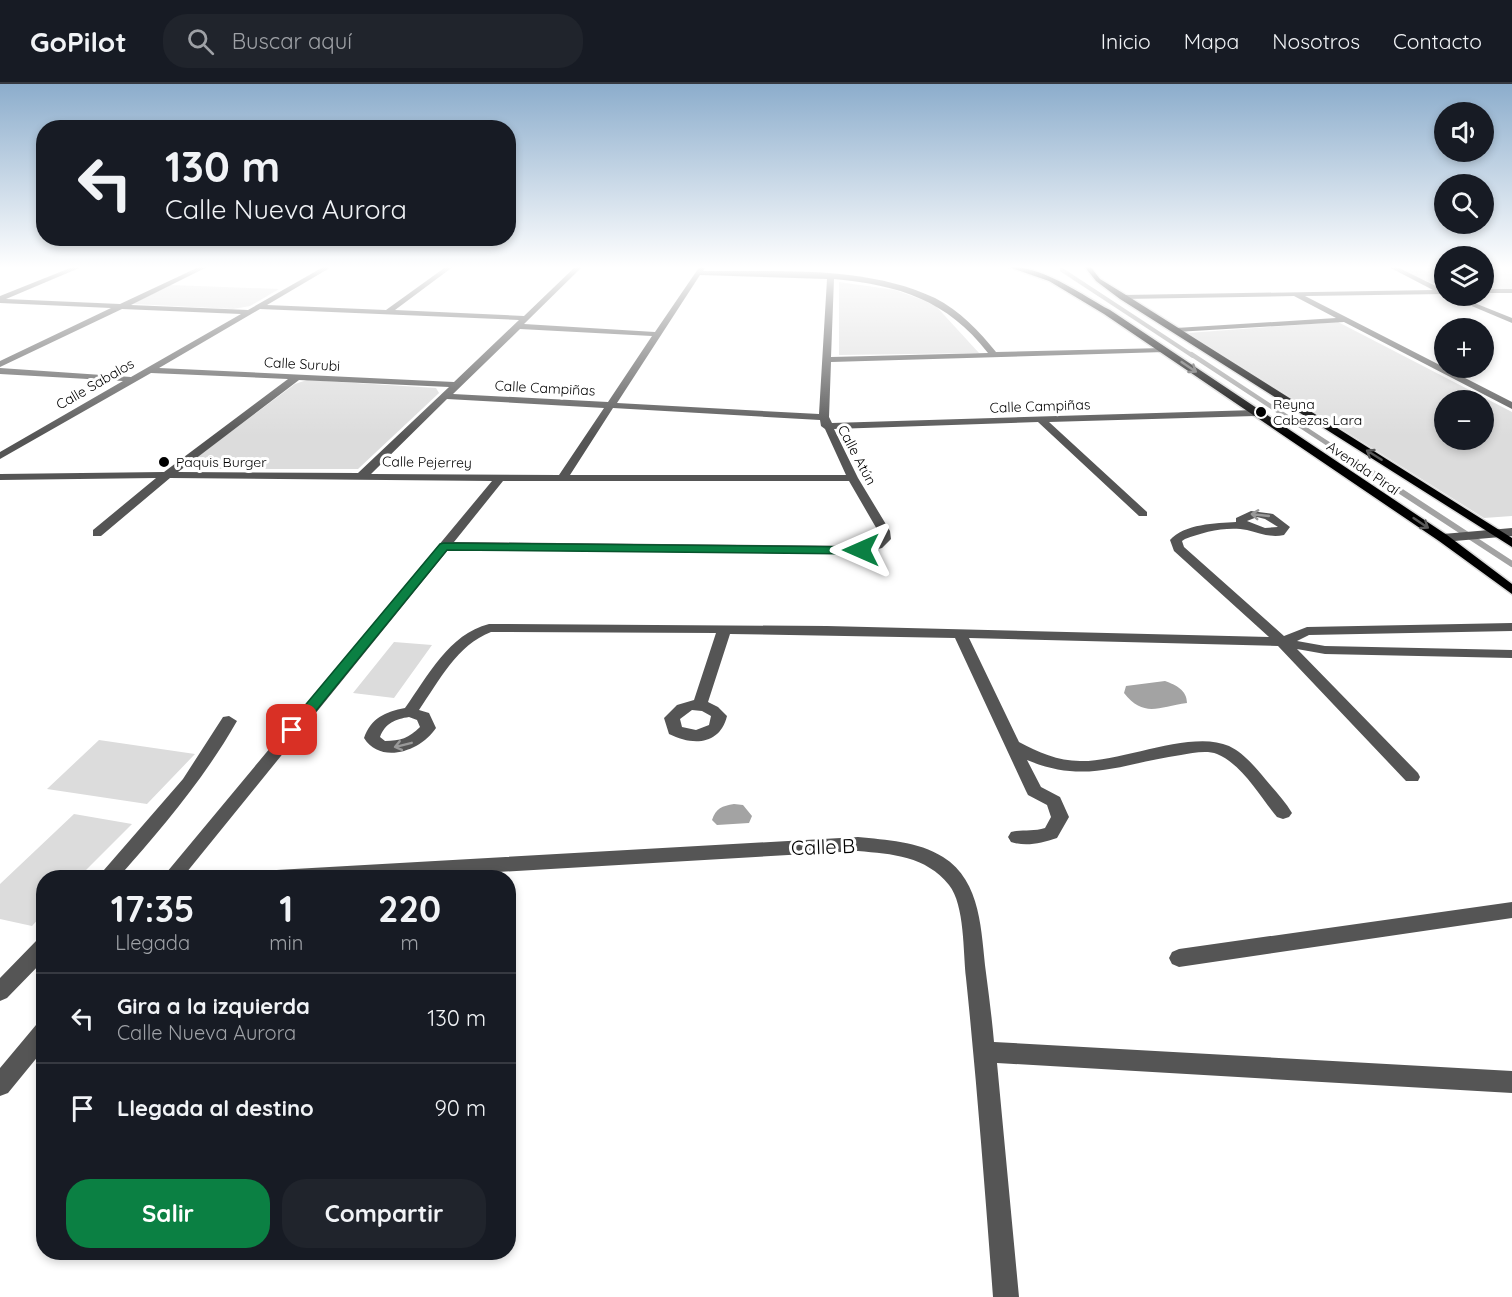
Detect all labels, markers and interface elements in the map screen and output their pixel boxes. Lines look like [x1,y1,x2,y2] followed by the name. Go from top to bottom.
[163,14,583,68] search box
[30,24,127,59] text: GoPilot
[184,25,217,58] icon: search
[232,27,352,55] text: Buscar aquí
[1101,28,1151,54] text: Inicio
[1184,28,1239,54] text: Mapa
[1272,28,1360,54] text: Nosotros
[1393,28,1482,54] text: Contacto
[1434,102,1494,450] map controls
[1434,102,1494,162] button: sound
[165,140,280,193] text: 130 m
[66,144,144,222] icon: left
[1434,174,1494,234] button: search
[165,192,407,226] text: Calle Nueva Aurora
[1434,246,1494,306] button: layers
[1434,318,1494,378] button: +
[263,353,341,375] street label: Calle Surubi
[53,354,137,414] street label: Calle Sabalos
[1180,362,1197,374] one-way arrow
[494,376,596,400] street label: Calle Campiñas
[1434,390,1494,450] button: −
[989,395,1091,417] street label: Calle Campiñas
[1273,395,1362,429] place label: Reyna Cabezas Lara
[1254,405,1268,419] marker: Reyna Cabezas Lara
[834,422,880,488] street label: Calle Atún
[1323,437,1403,499] street label: Avenida Piraí
[1366,449,1383,461] one-way arrow
[382,452,472,472] street label: Calle Pejerrey
[176,453,267,471] place label: Paquis Burger
[157,455,171,469] marker: Paquis Burger
[1251,510,1270,521] one-way arrow
[1412,517,1428,529] one-way arrow
[829,518,893,582] position arrow
[266,704,317,755] pin
[275,713,308,746] icon: arrive
[394,739,413,751] one-way arrow
[791,833,855,860] street label: Calle B
[111,886,194,931] text: 17:35
[279,886,293,931] text: 1
[378,886,441,931] text: 220
[115,930,190,955] text: Llegada
[269,930,303,955] text: min
[401,930,419,955] text: m
[117,992,310,1020] text: Gira a la izquierda
[66,1002,99,1035] icon: left
[427,1004,486,1032] text: 130 m
[117,1020,296,1045] text: Calle Nueva Aurora
[66,1092,99,1125] icon: arrive
[117,1094,314,1122] text: Llegada al destino
[435,1094,486,1122] text: 90 m
[66,1179,270,1248] button: Salir
[282,1179,486,1248] button: Compartir

